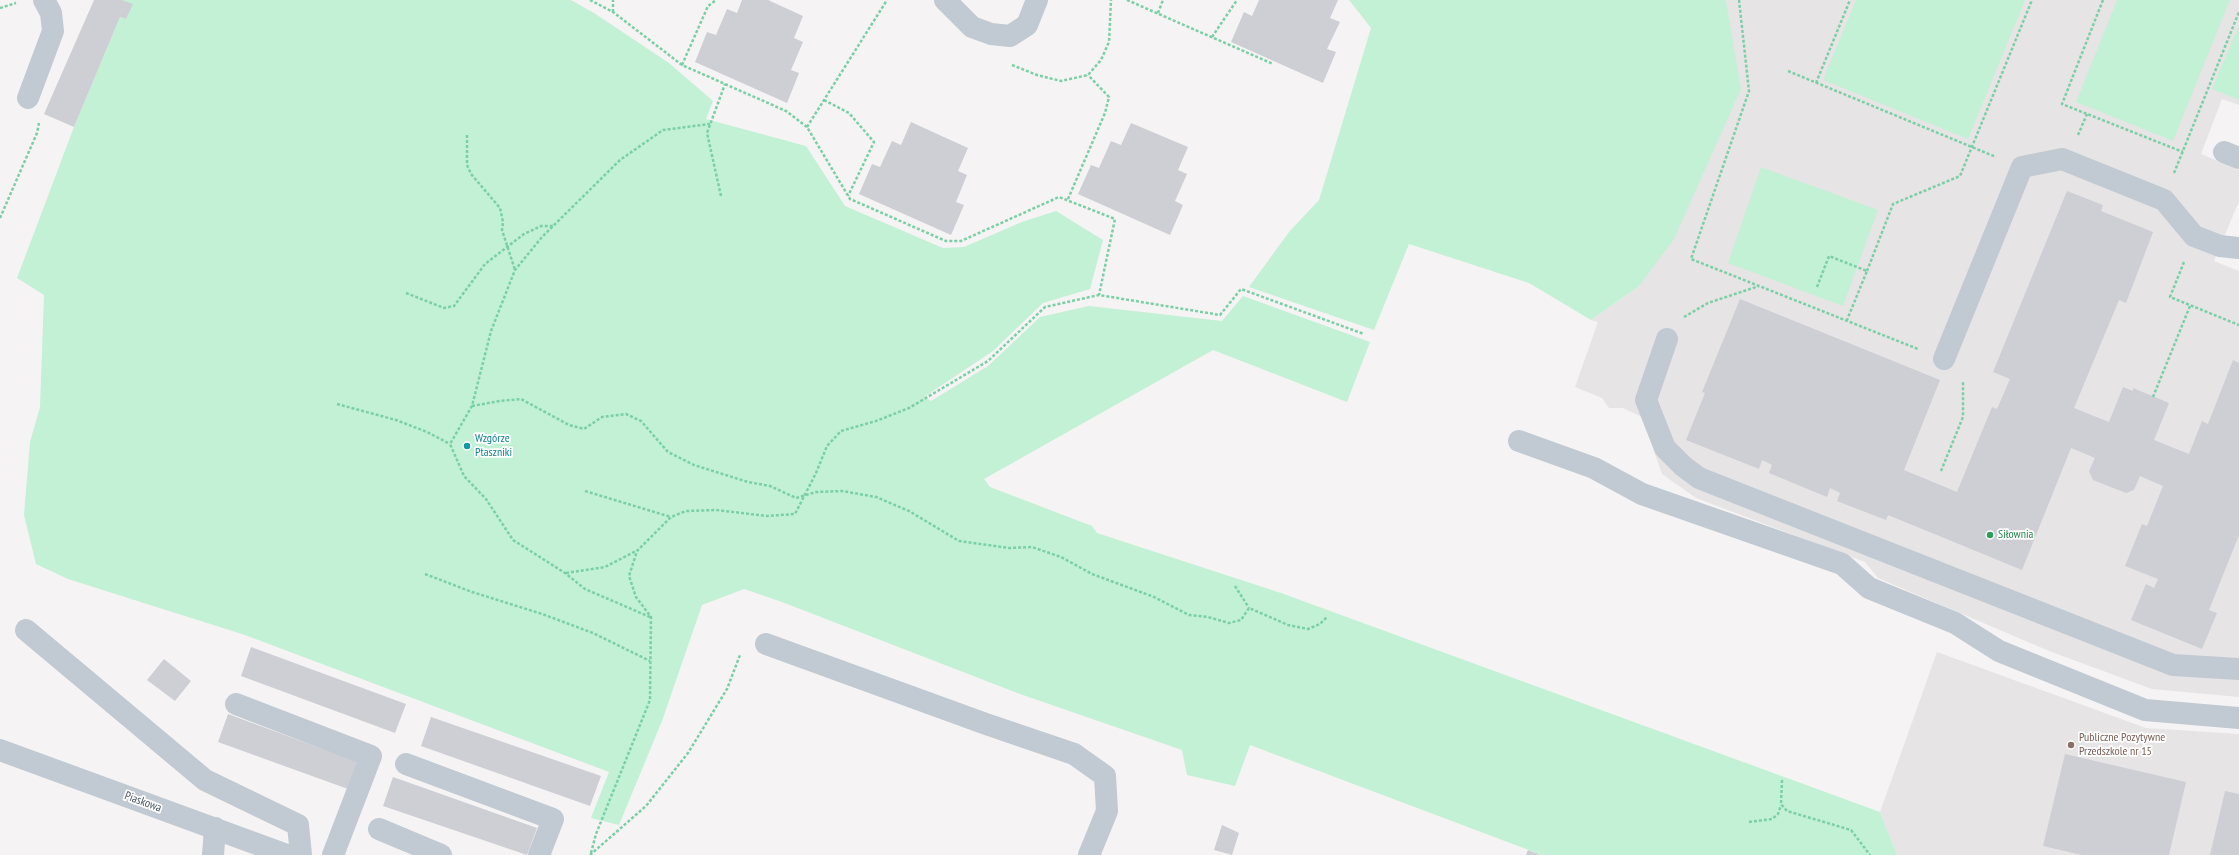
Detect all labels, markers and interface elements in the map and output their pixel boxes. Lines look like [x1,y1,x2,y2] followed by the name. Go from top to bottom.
[475,432,512,460] place label: Wzgórze Ptaszniki
[462,441,472,451] marker: Wzgórze Ptaszniki
[1998,528,2033,542] place label: Siłownia
[1985,530,1995,540] marker: Siłownia
[2079,731,2165,759] place label: Publiczne Pozytywne Przedszkole nr 15
[2066,740,2076,750] marker: Publiczne Pozytywne Przedszkole nr 15
[123,789,163,815] street label: Piaskowa

